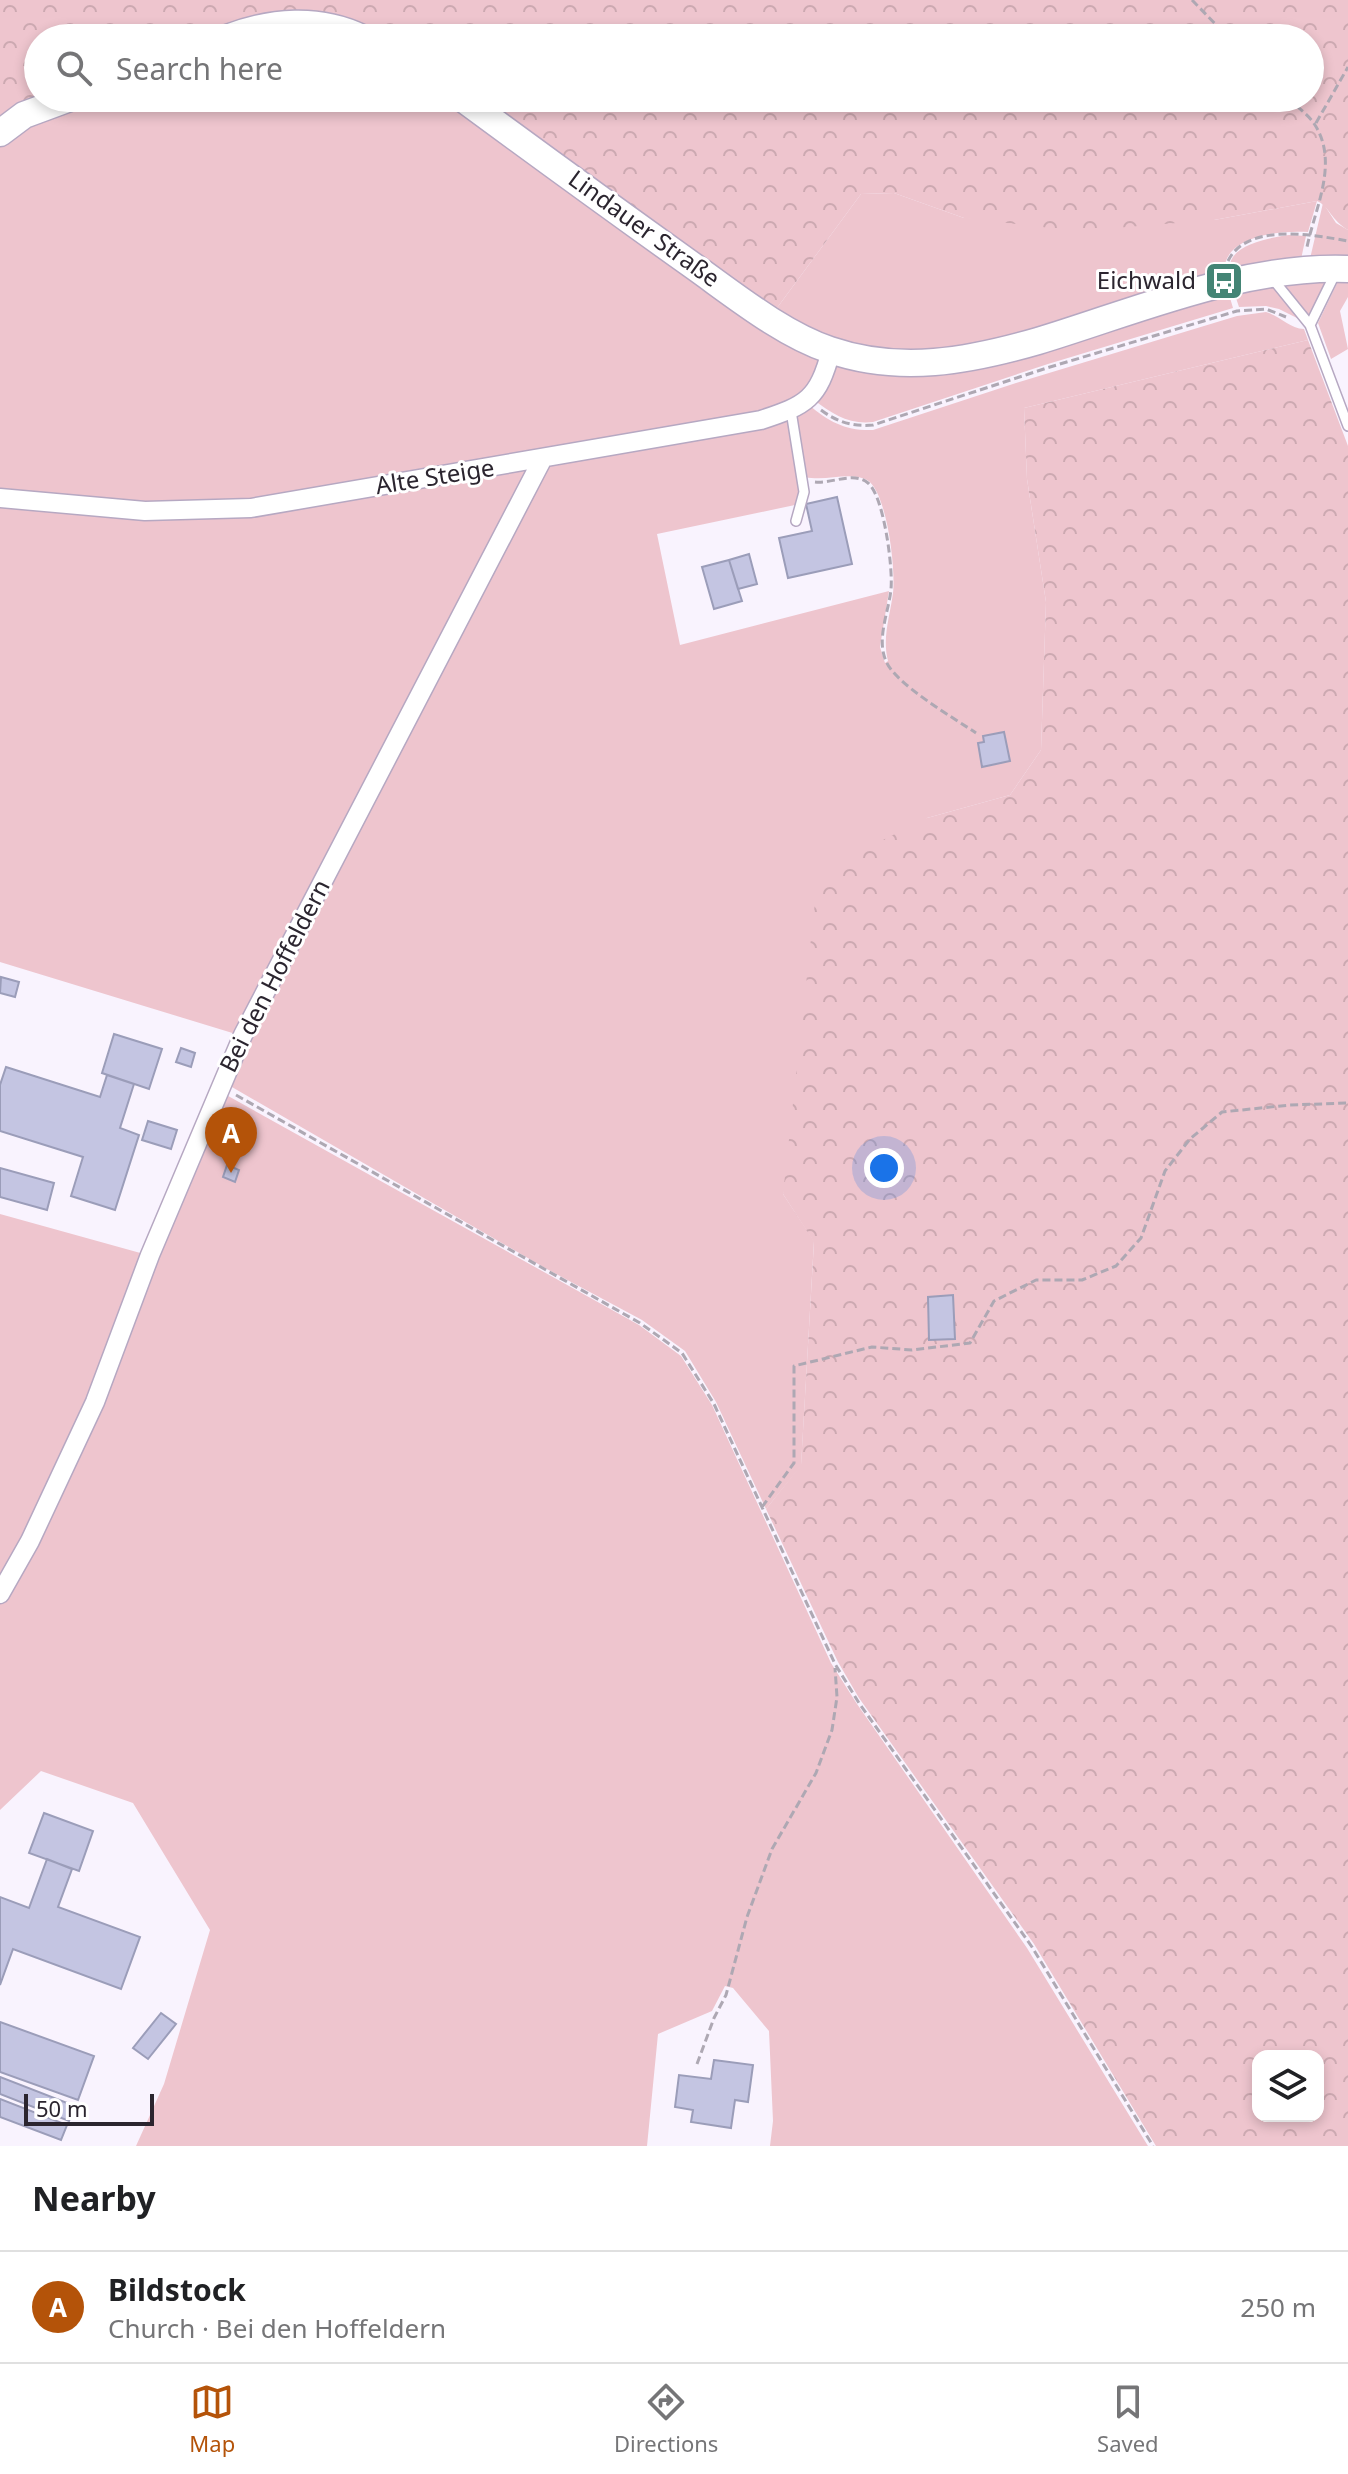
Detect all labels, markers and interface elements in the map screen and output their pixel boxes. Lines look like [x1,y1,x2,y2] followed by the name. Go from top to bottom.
[24,24,1324,112] search box
[52,46,96,90] icon: search
[116,48,283,89] text: Search here
[562,162,727,294] street label: Lindauer Straße
[1203,260,1245,302] bus stop icon: Eichwald
[1097,263,1196,296] place label: Eichwald
[373,450,497,501] street label: Alte Steige
[211,873,337,1077] street label: Bei den Hoffeldern
[205,1107,257,1173] pin: A
[864,1148,904,1188] your location
[1252,2050,1324,2122] map controls
[1252,2050,1324,2122] button: layers
[24,2090,154,2126] scale bar
[36,2093,87,2123] text: 50 m
[32,2175,156,2221] text: Nearby
[108,2269,246,2310] text: Bildstock
[49,2289,67,2325] text: A
[1240,2289,1316,2325] text: 250 m
[108,2310,446,2346] text: Church · Bei den Hoffeldern
[189,2380,235,2458] tab: Map
[614,2380,718,2458] tab: Directions
[1097,2380,1159,2458] tab: Saved

